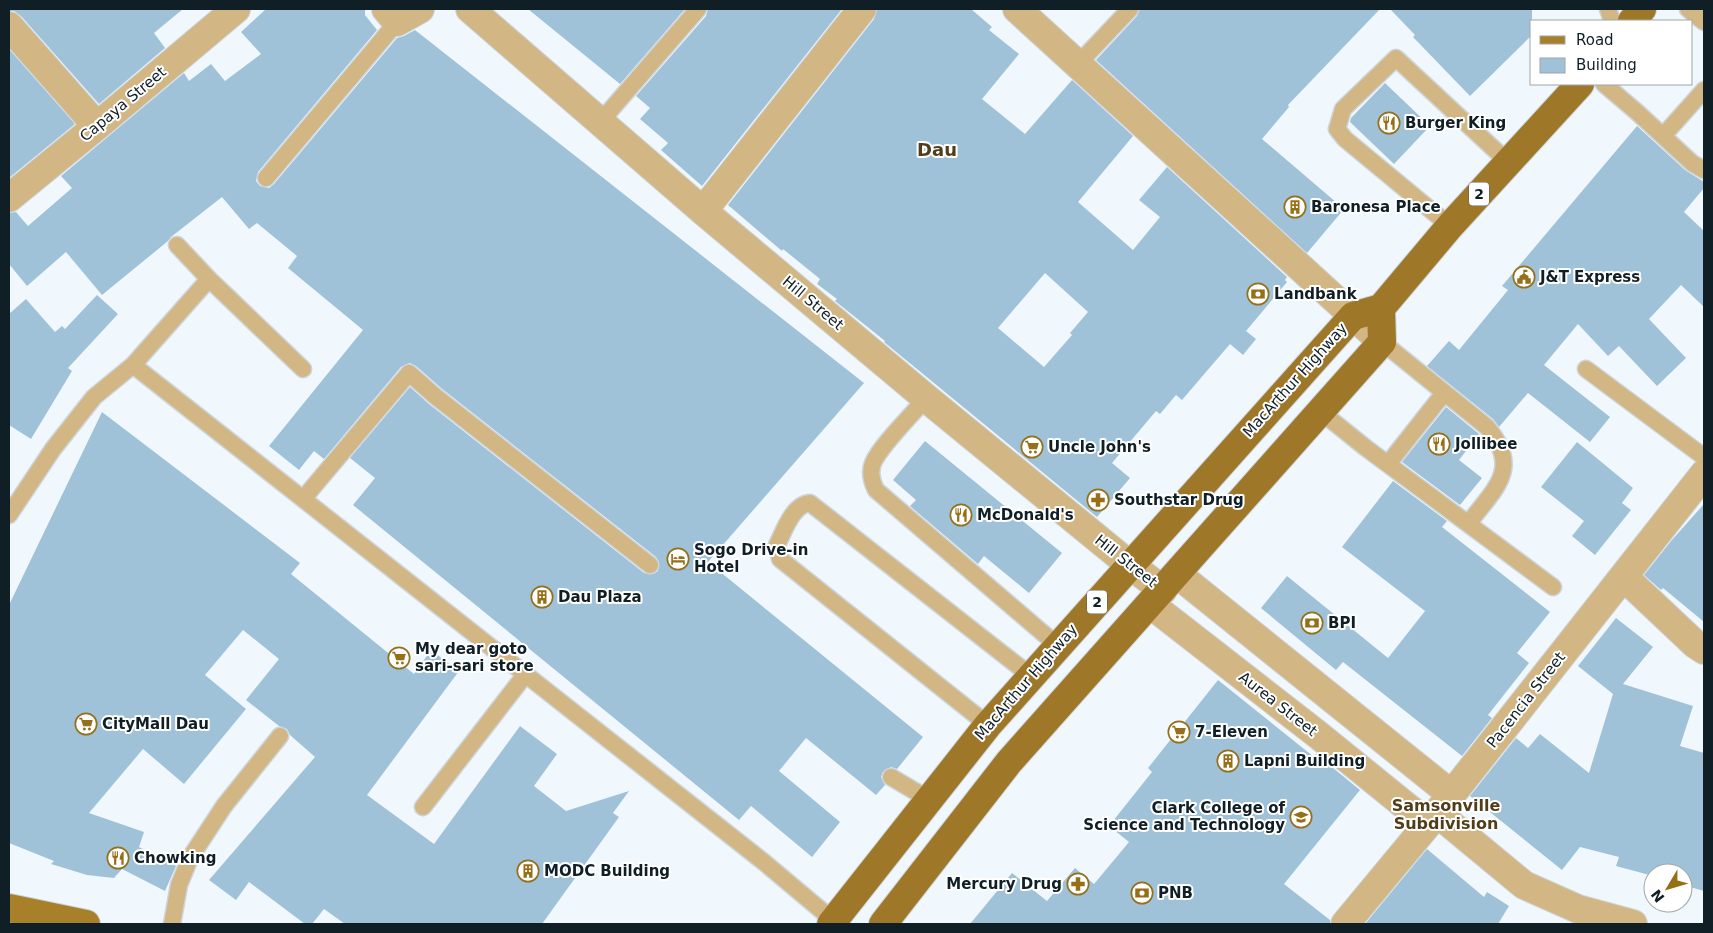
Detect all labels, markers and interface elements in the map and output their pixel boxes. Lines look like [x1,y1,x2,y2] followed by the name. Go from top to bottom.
[1530,20,1693,85] legend
[1576,31,1614,49] text: Road
[1576,56,1637,74] text: Building
[76,63,170,145] street label: Capaya Street
[1377,111,1401,135] restaurant icon: Burger King
[1405,114,1506,132] place label: Burger King
[917,139,957,160] district label: Dau
[1469,182,1489,205] road number: 2
[1283,195,1307,219] building icon: Baronesa Place
[1311,198,1441,216] place label: Baronesa Place
[1512,265,1536,289] public building icon: J&T Express
[1539,268,1640,286] place label: J&T Express
[779,272,847,334] street label: Hill Street
[1246,282,1270,306] bank icon: Landbank
[1274,285,1358,303] place label: Landbank
[1239,319,1351,441] street label: MacArthur Highway
[1427,432,1451,456] restaurant icon: Jollibee
[1020,435,1044,459] supermarket icon: Uncle John's
[1454,435,1517,453] place label: Jollibee
[1048,438,1151,456] place label: Uncle John's
[1086,488,1110,512] pharmacy icon: Southstar Drug
[1114,491,1244,509] place label: Southstar Drug
[949,503,973,527] restaurant icon: McDonald's
[977,506,1074,524] place label: McDonald's
[1091,531,1161,591] street label: Hill Street
[694,541,808,576] place label: Sogo Drive-in Hotel
[666,547,690,571] hotel icon: Sogo Drive-in Hotel
[530,585,554,609] building icon: Dau Plaza
[558,588,642,606] place label: Dau Plaza
[1087,590,1107,614] road number: 2
[1300,611,1324,635] bank icon: BPI
[1328,614,1356,632] place label: BPI
[971,620,1081,744] street label: MacArthur Highway
[415,640,534,675] place label: My dear goto sari-sari store
[387,646,411,670] supermarket icon: My dear goto sari-sari store
[1483,648,1569,751] street label: Pacencia Street
[1235,668,1321,740] street label: Aurea Street
[74,712,98,736] supermarket icon: CityMall Dau
[102,715,209,733] place label: CityMall Dau
[1167,720,1191,744] supermarket icon: 7-Eleven
[1195,723,1268,741] place label: 7-Eleven
[1216,749,1240,773] building icon: Lapni Building
[1244,752,1365,770] place label: Lapni Building
[1392,796,1500,833] district label: Samsonville Subdivision
[1083,799,1285,834] place label: Clark College of Science and Technology
[1289,805,1313,829] school or university icon: Clark College of Science and Technology
[106,846,130,870] restaurant icon: Chowking
[134,849,216,867] place label: Chowking
[516,859,540,883] building icon: MODC Building
[544,862,670,880] place label: MODC Building
[1643,863,1693,913] north arrow
[1066,872,1090,896] pharmacy icon: Mercury Drug
[946,875,1062,893] place label: Mercury Drug
[1130,881,1154,905] bank icon: PNB
[1158,884,1193,902] place label: PNB
[1648,886,1668,906] text: N

